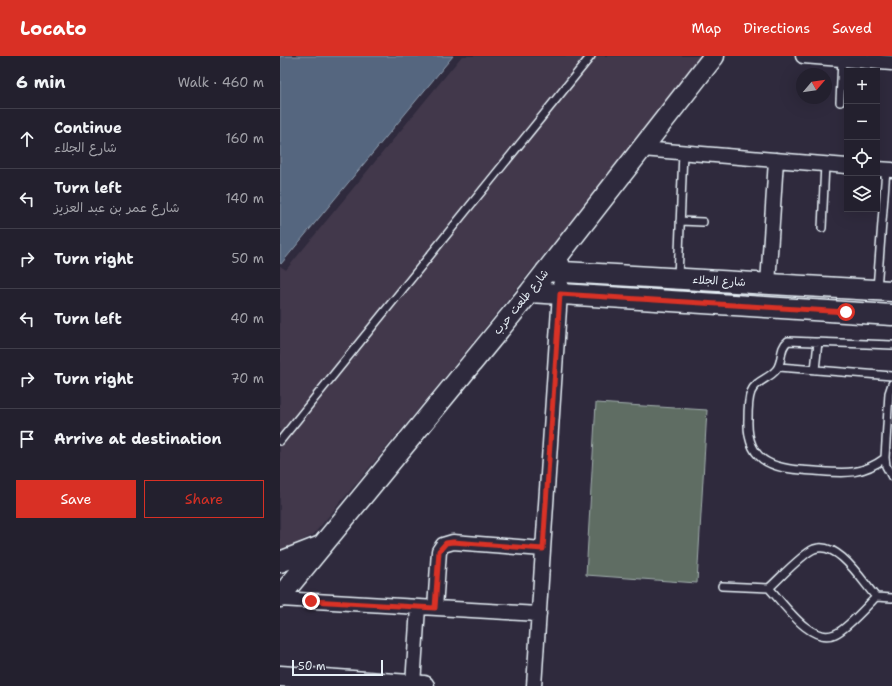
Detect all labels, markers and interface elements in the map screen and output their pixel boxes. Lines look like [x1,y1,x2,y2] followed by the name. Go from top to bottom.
[20,16,87,41] text: Locato
[692,19,722,37] text: Map
[744,19,810,37] text: Directions
[832,19,872,37] text: Saved
[796,68,832,104] north arrow
[844,68,880,212] map controls
[844,68,880,104] button: +
[16,71,66,93] text: 6 min
[178,74,264,91] text: Walk · 460 m
[844,104,880,140] button: −
[54,118,122,138] text: Continue
[16,128,38,150] icon: ahead
[226,130,264,147] text: 160 m
[54,139,117,156] text: شارع الجلاء
[844,140,880,176] button: locate
[844,176,880,212] button: layers
[54,178,122,198] text: Turn left
[16,188,38,210] icon: left
[225,190,264,207] text: 140 m
[54,199,179,216] text: شارع عمر بن عبد العزيز
[16,248,38,270] icon: right
[54,249,134,269] text: Turn right
[231,250,264,267] text: 50 m
[490,266,553,338] street label: شارع طلعت حرب
[692,272,746,291] street label: شارع الجلاء
[837,303,855,321] route start
[16,308,38,330] icon: left
[54,309,122,329] text: Turn left
[230,310,264,327] text: 40 m
[16,368,38,390] icon: right
[54,369,134,389] text: Turn right
[230,370,264,387] text: 70 m
[16,428,38,450] icon: arrive
[54,429,222,449] text: Arrive at destination
[16,480,136,518] button: Save
[144,480,264,518] button: Share
[302,592,320,610] route end
[292,658,383,677] scale bar
[298,659,326,674] text: 50 m

